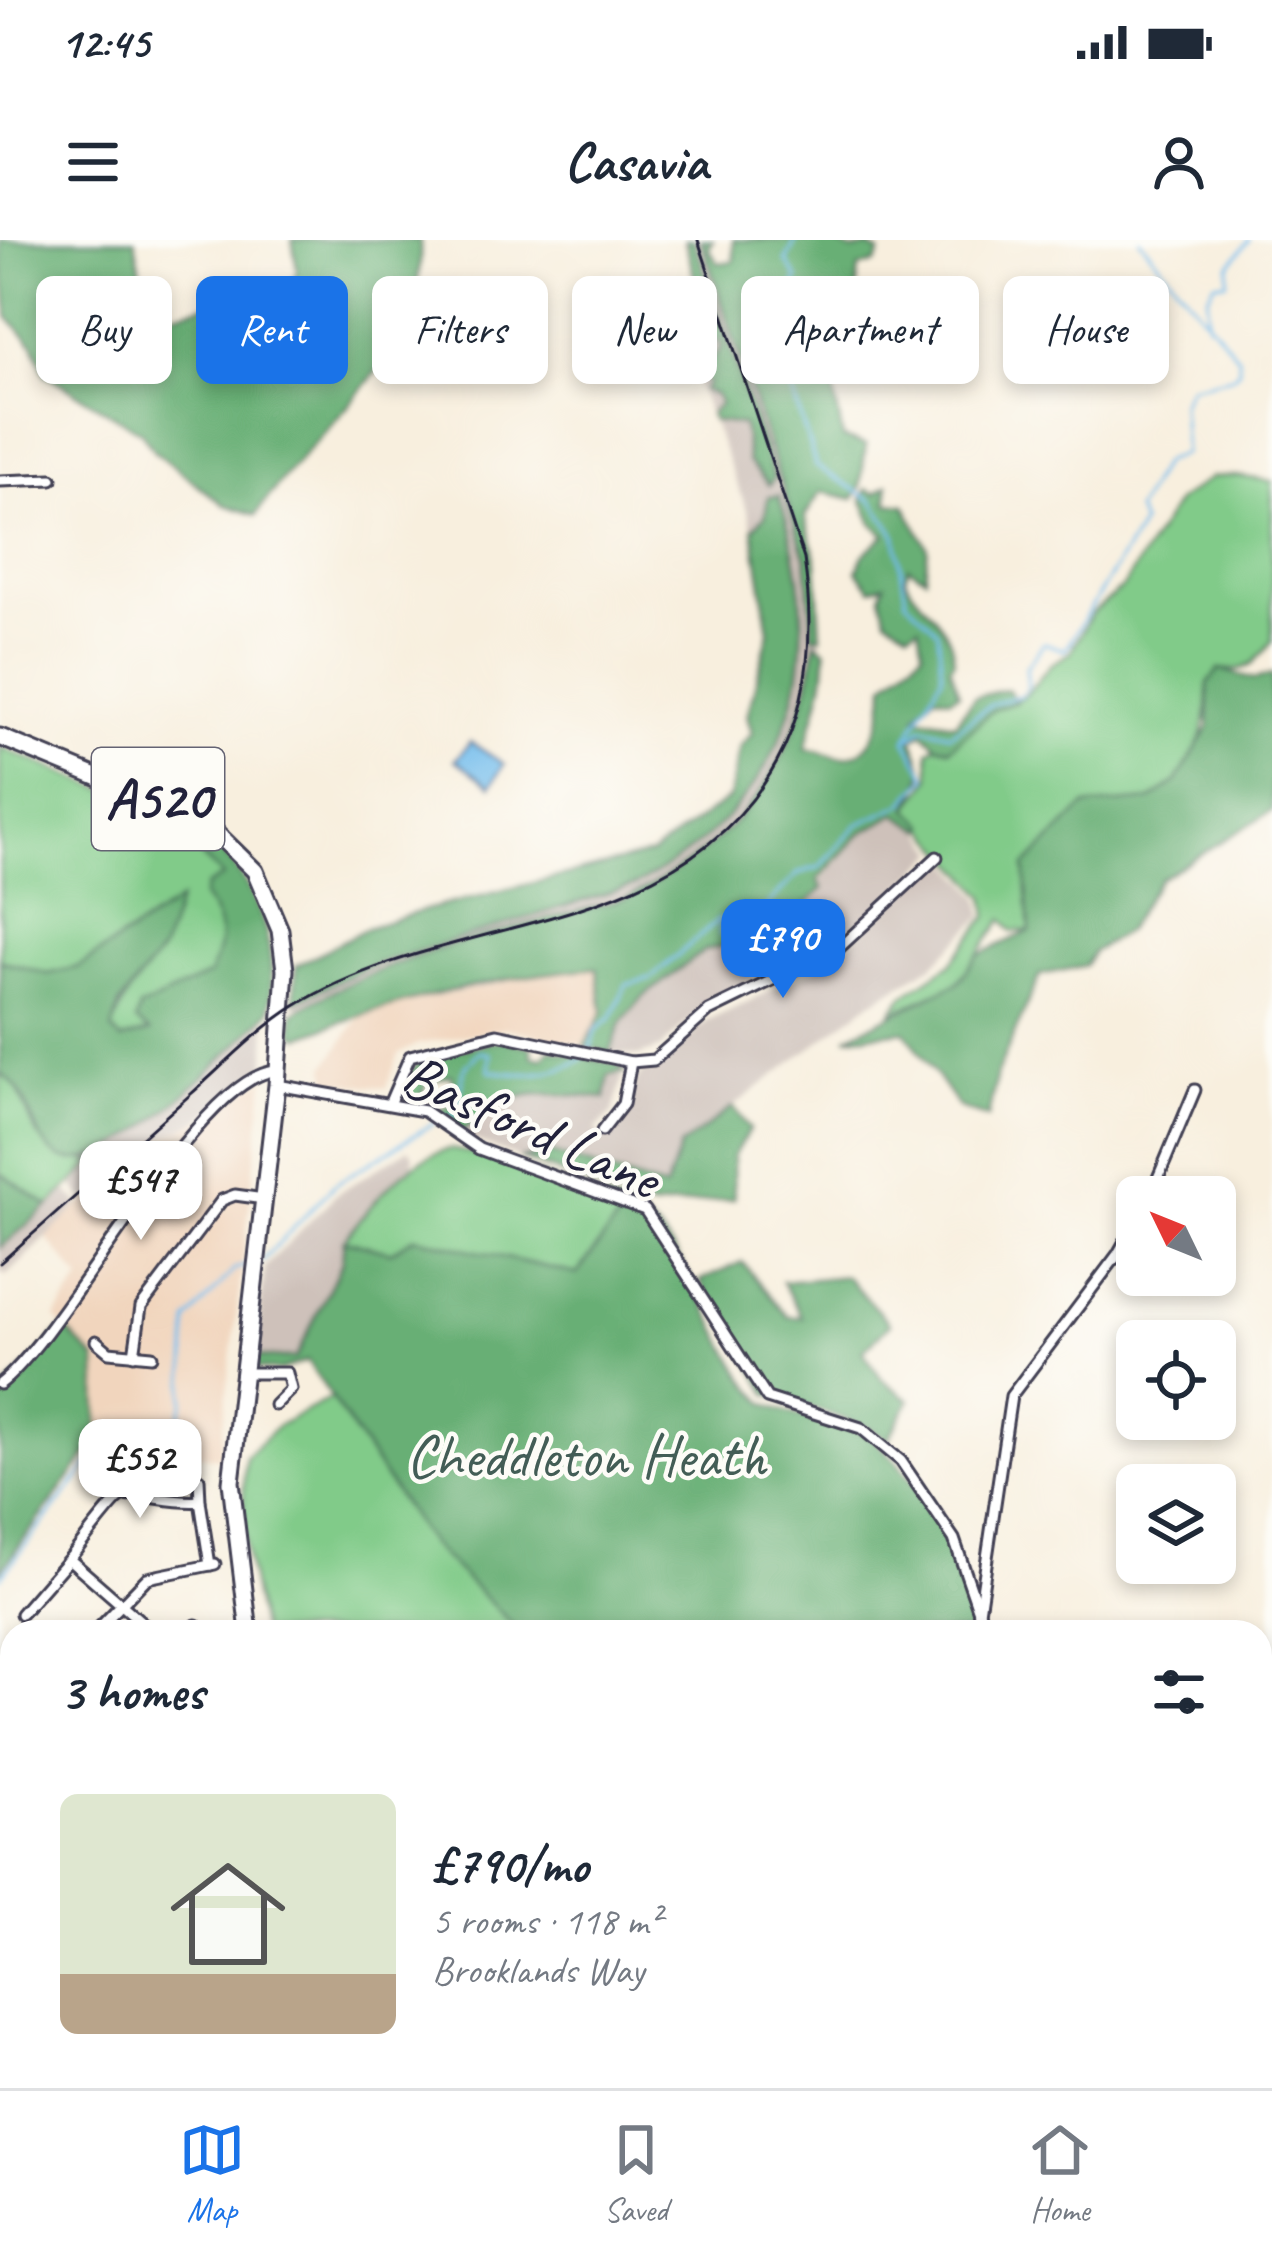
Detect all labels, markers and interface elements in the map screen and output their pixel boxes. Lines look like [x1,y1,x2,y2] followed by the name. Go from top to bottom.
[60,14,149,71] text: 12:45
[564,128,708,196] text: Casavia
[60,129,126,195] icon: menu
[1146,129,1212,195] icon: person
[36,276,172,384] chip: Buy
[196,276,348,384] chip: Rent
[372,276,548,384] chip: Filters
[572,276,717,384] chip: New
[741,276,979,384] chip: Apartment
[1003,276,1169,384] chip: House
[92,748,224,850] road number: A520
[712,899,854,1001] pin: £790
[748,913,818,962] text: £790
[391,1036,675,1218] street label: Basford Lane
[70,1141,212,1243] pin: £547
[106,1155,176,1204] text: £547
[1116,1176,1236,1296] north arrow
[1116,1176,1236,1584] map controls
[1116,1320,1236,1440] button: locate
[406,1418,768,1494] park label: Cheddleton Heath
[69,1419,211,1521] pin: £552
[106,1433,174,1482] text: £552
[1116,1464,1236,1584] button: layers
[1146,1659,1212,1725] icon: filters
[60,1660,204,1724] text: 3 homes
[432,1833,588,1897] text: £790/mo
[156,1842,300,1986] icon: home
[432,1897,660,1946] text: 5 rooms · 118 m²
[432,1946,644,1995] text: Brooklands Way
[179,2117,245,2231] tab: Map
[603,2117,669,2231] tab: Saved
[1027,2117,1093,2231] tab: Home

